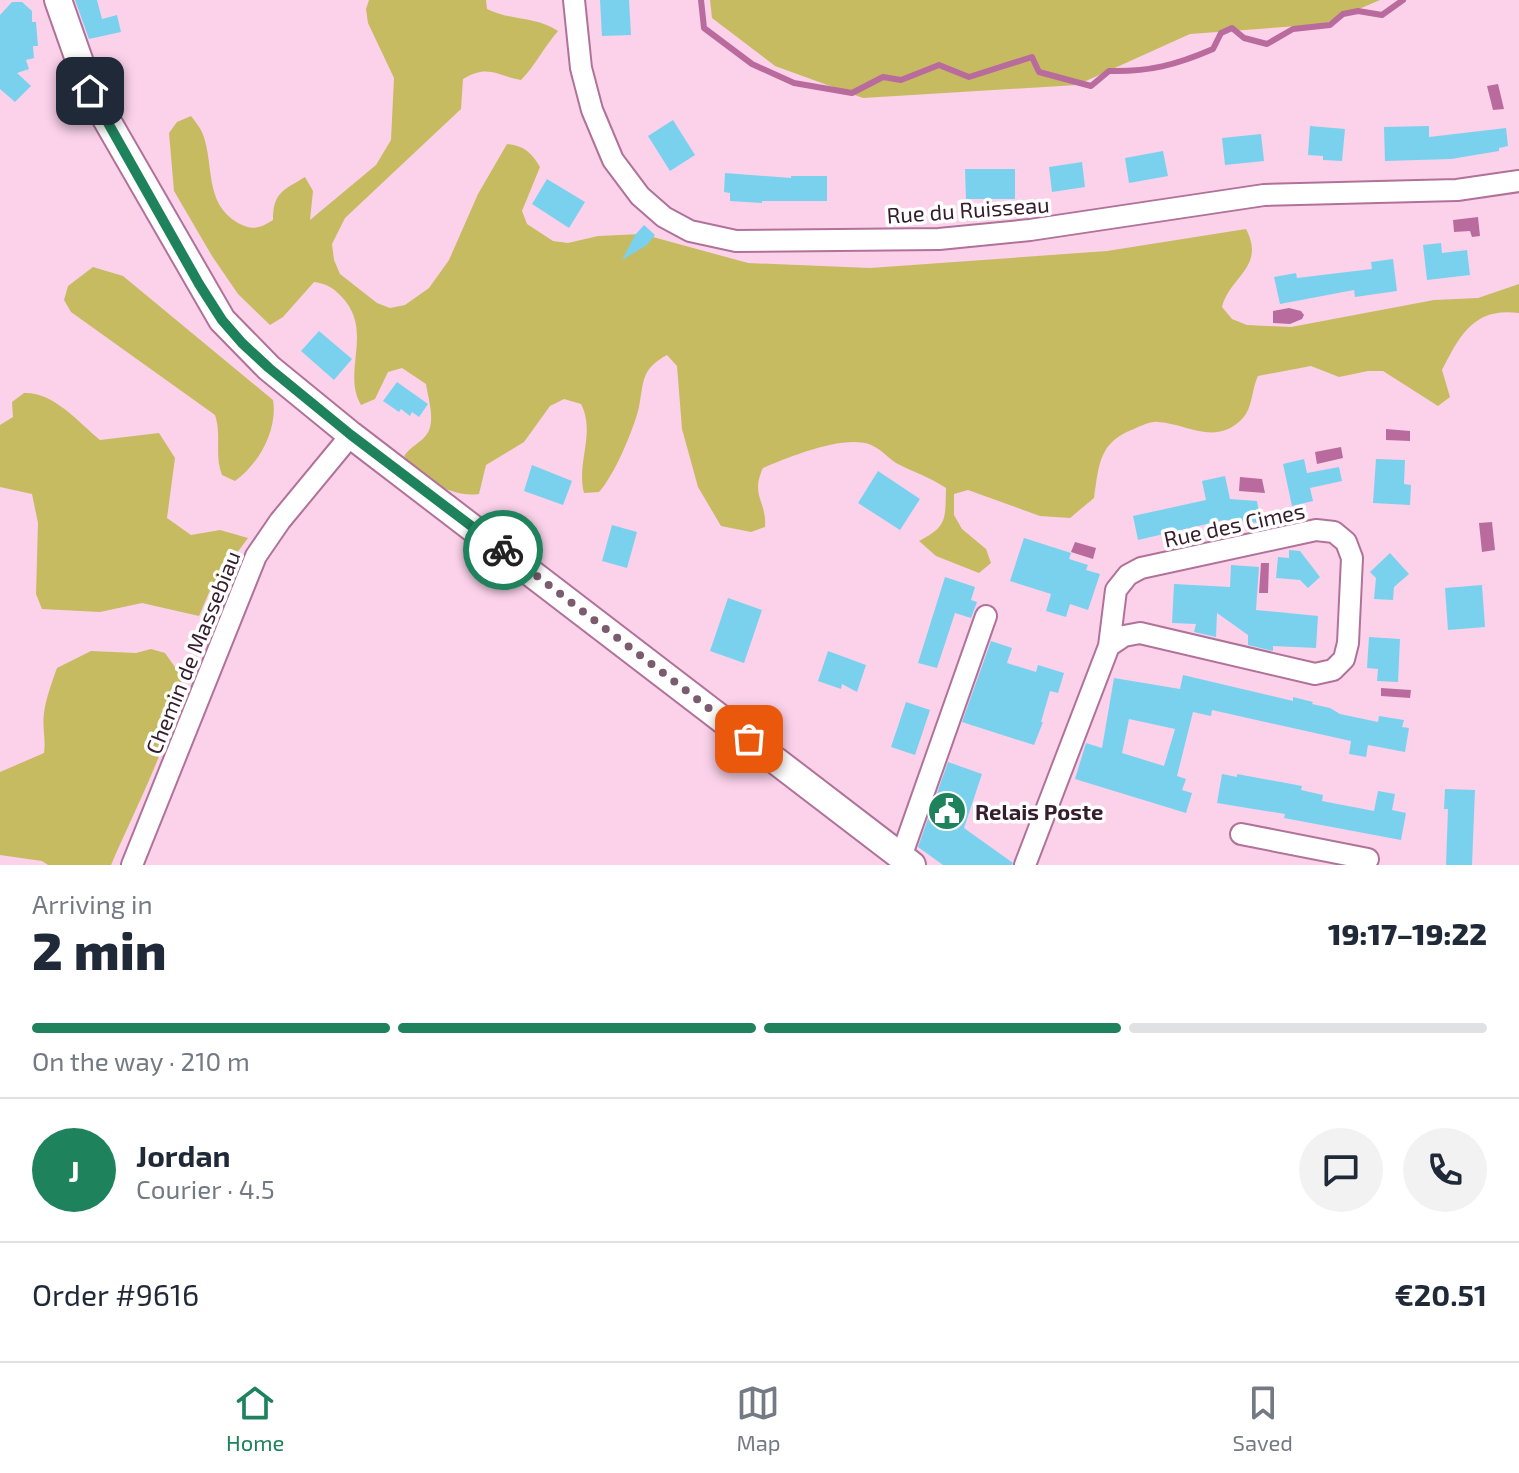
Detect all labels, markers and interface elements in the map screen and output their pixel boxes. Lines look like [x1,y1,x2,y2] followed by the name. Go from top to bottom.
[56,57,124,125] pin
[68,69,112,113] icon: home
[886,190,1050,228] street label: Rue du Ruisseau
[1161,496,1307,552] street label: Rue des Cimes
[463,510,543,590] courier
[481,528,525,572] icon: bike
[139,547,245,757] street label: Chemin de Massebiau
[715,705,783,773] pin
[727,717,771,761] icon: bag
[926,790,968,832] public building icon: Relais Poste
[975,798,1103,824] place label: Relais Poste
[32,888,153,919] text: Arriving in
[1328,915,1487,951] text: 19:17–19:22
[32,918,167,980] text: 2 min
[32,1045,250,1076] text: On the way · 210 m
[1299,1128,1383,1212] button: chat
[1403,1128,1487,1212] button: phone
[136,1137,231,1173] text: Jordan
[68,1152,80,1188] text: J
[136,1173,275,1204] text: Courier · 4.5
[32,1276,199,1312] text: Order #9616
[1395,1276,1487,1312] text: €20.51
[226,1381,284,1455] tab: Home
[736,1381,781,1455] tab: Map
[1233,1381,1293,1455] tab: Saved

